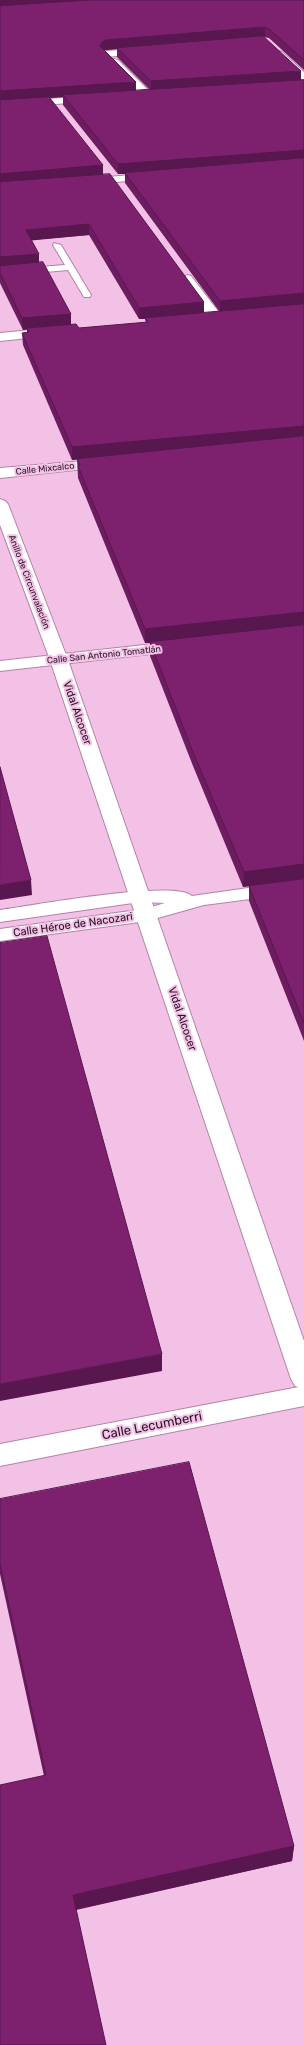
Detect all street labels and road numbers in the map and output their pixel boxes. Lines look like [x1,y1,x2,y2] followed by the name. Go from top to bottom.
[15,461,75,477] street label: Calle Mixcalco
[6,533,52,631] street label: Anillo de Circunvalación
[47,644,161,666] street label: Calle San Antonio Tomatlán
[60,679,94,747] street label: Vidal Alcocer
[12,910,134,940] street label: Calle Héroe de Nacozari
[165,985,199,1053] street label: Vidal Alcocer
[101,1409,203,1443] street label: Calle Lecumberri

